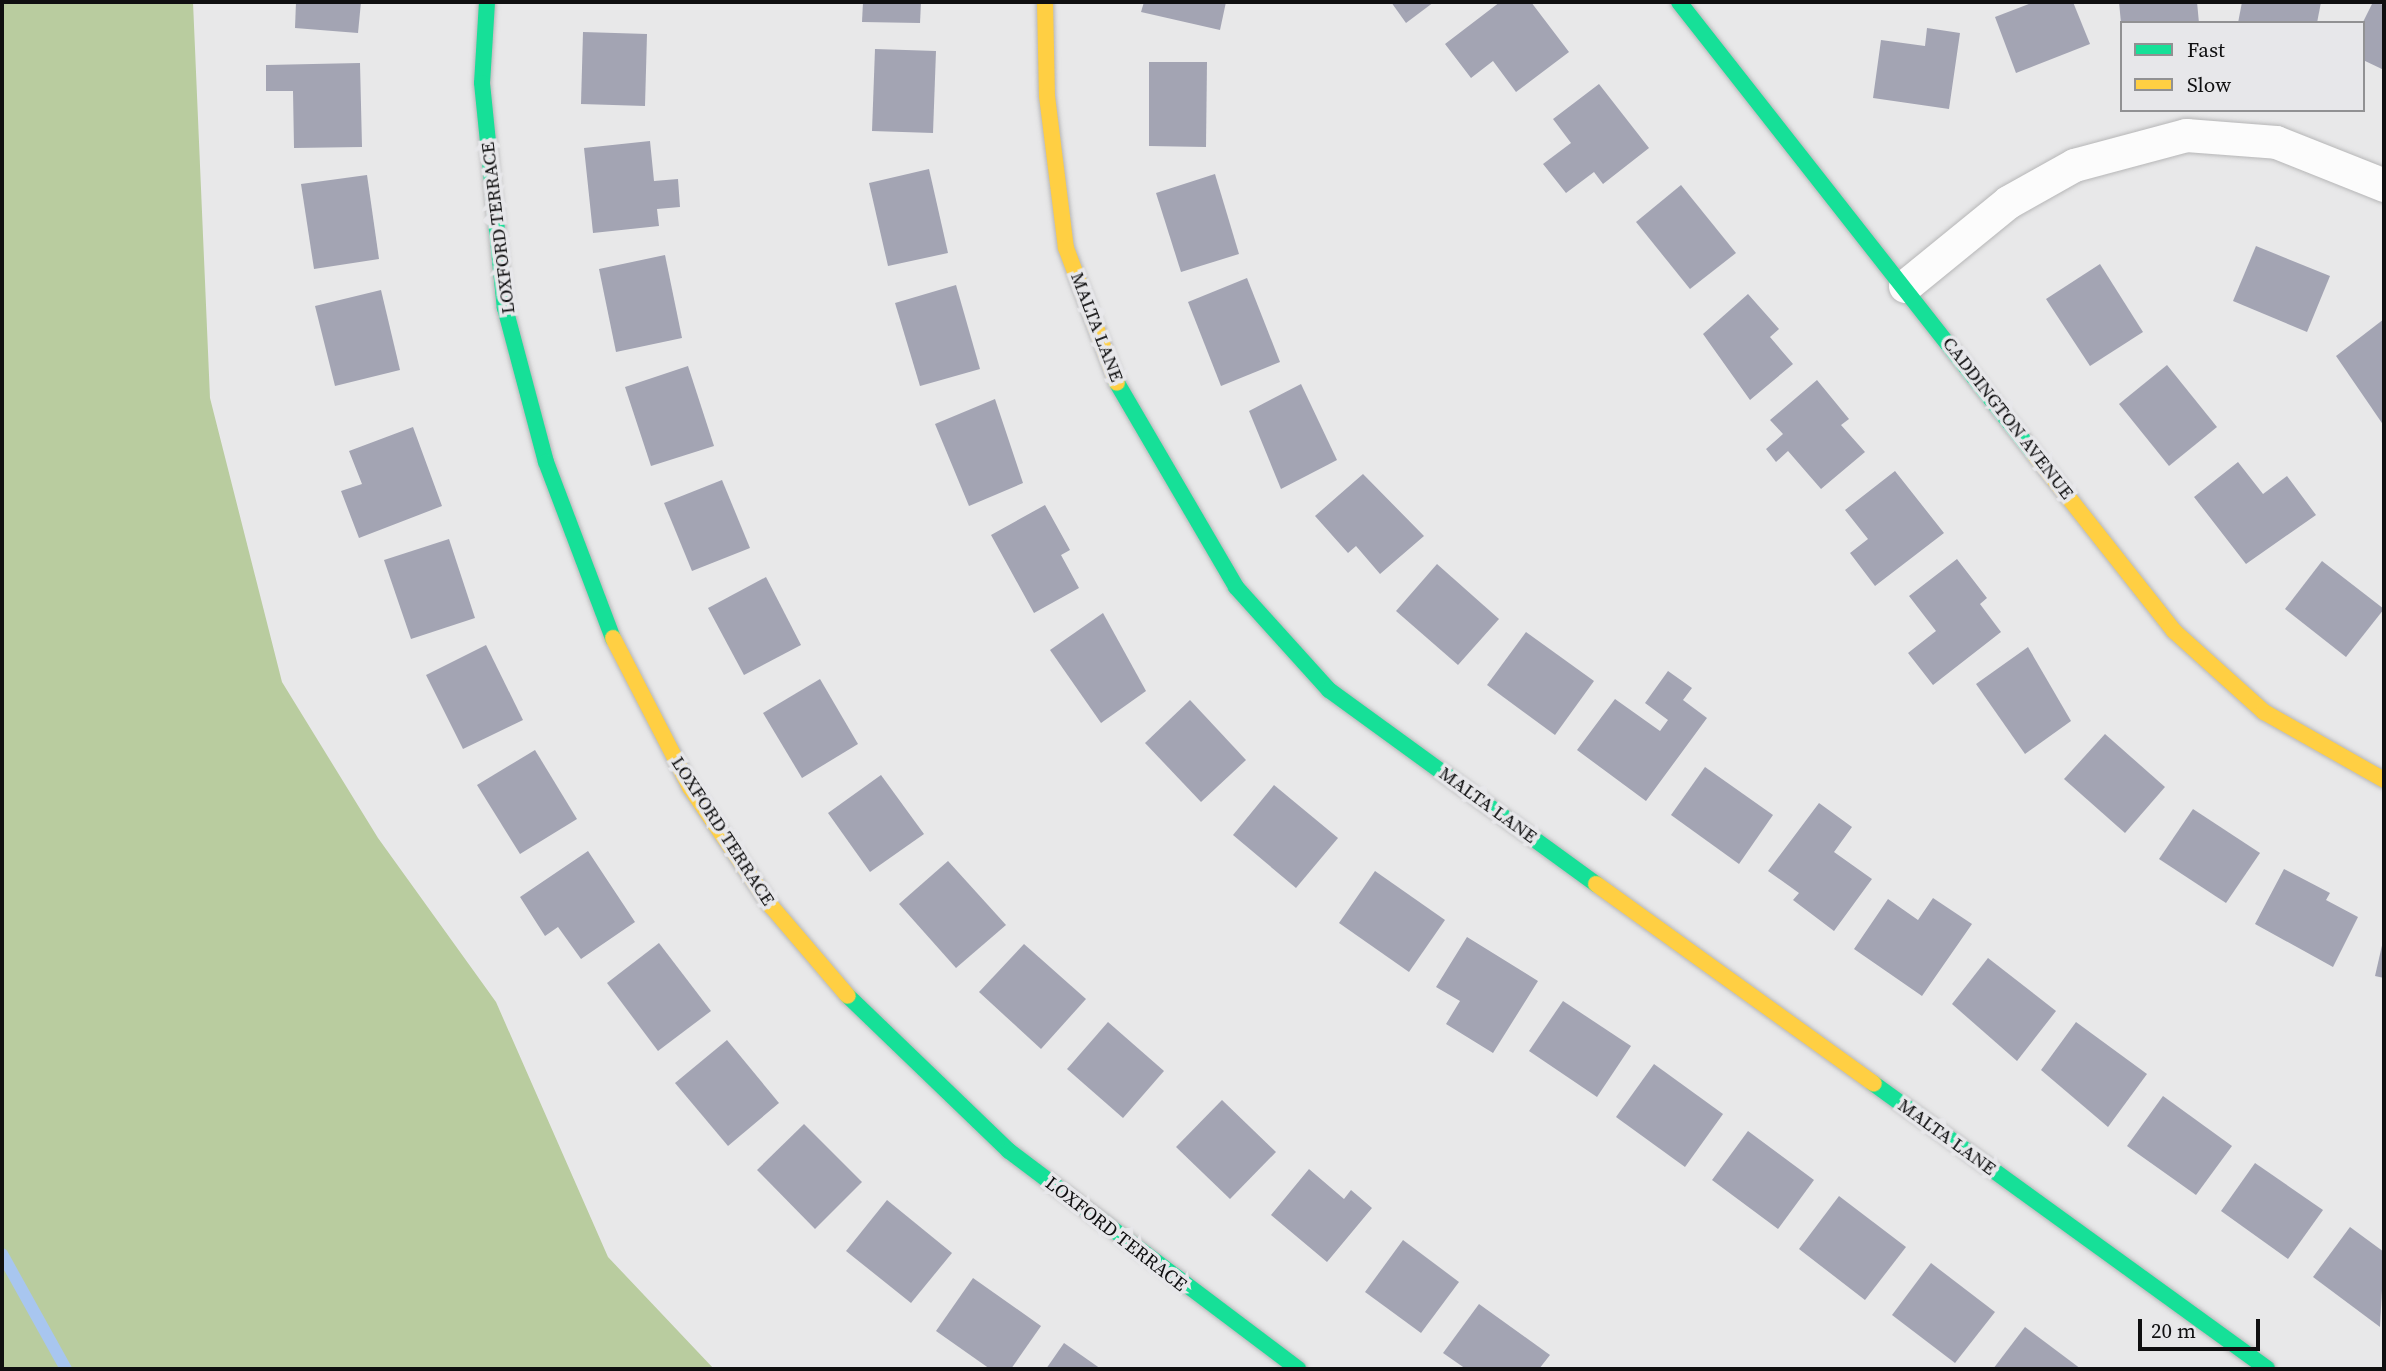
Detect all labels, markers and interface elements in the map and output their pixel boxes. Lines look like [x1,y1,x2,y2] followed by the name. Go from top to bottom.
[2120,21,2365,112] legend
[2187,35,2225,64] text: Fast
[2187,70,2231,99] text: Slow
[476,141,520,315] street label: LOXFORD TERRACE
[1066,269,1128,385] street label: MALTA LANE
[1938,332,2078,504] street label: CADDINGTON AVENUE
[666,752,780,910] street label: LOXFORD TERRACE
[1435,762,1541,848] street label: MALTA LANE
[1894,1094,2000,1180] street label: MALTA LANE
[1041,1172,1191,1296] street label: LOXFORD TERRACE
[2141,1304,2264,1348] scale bar
[2151,1316,2196,1345] text: 20 m

